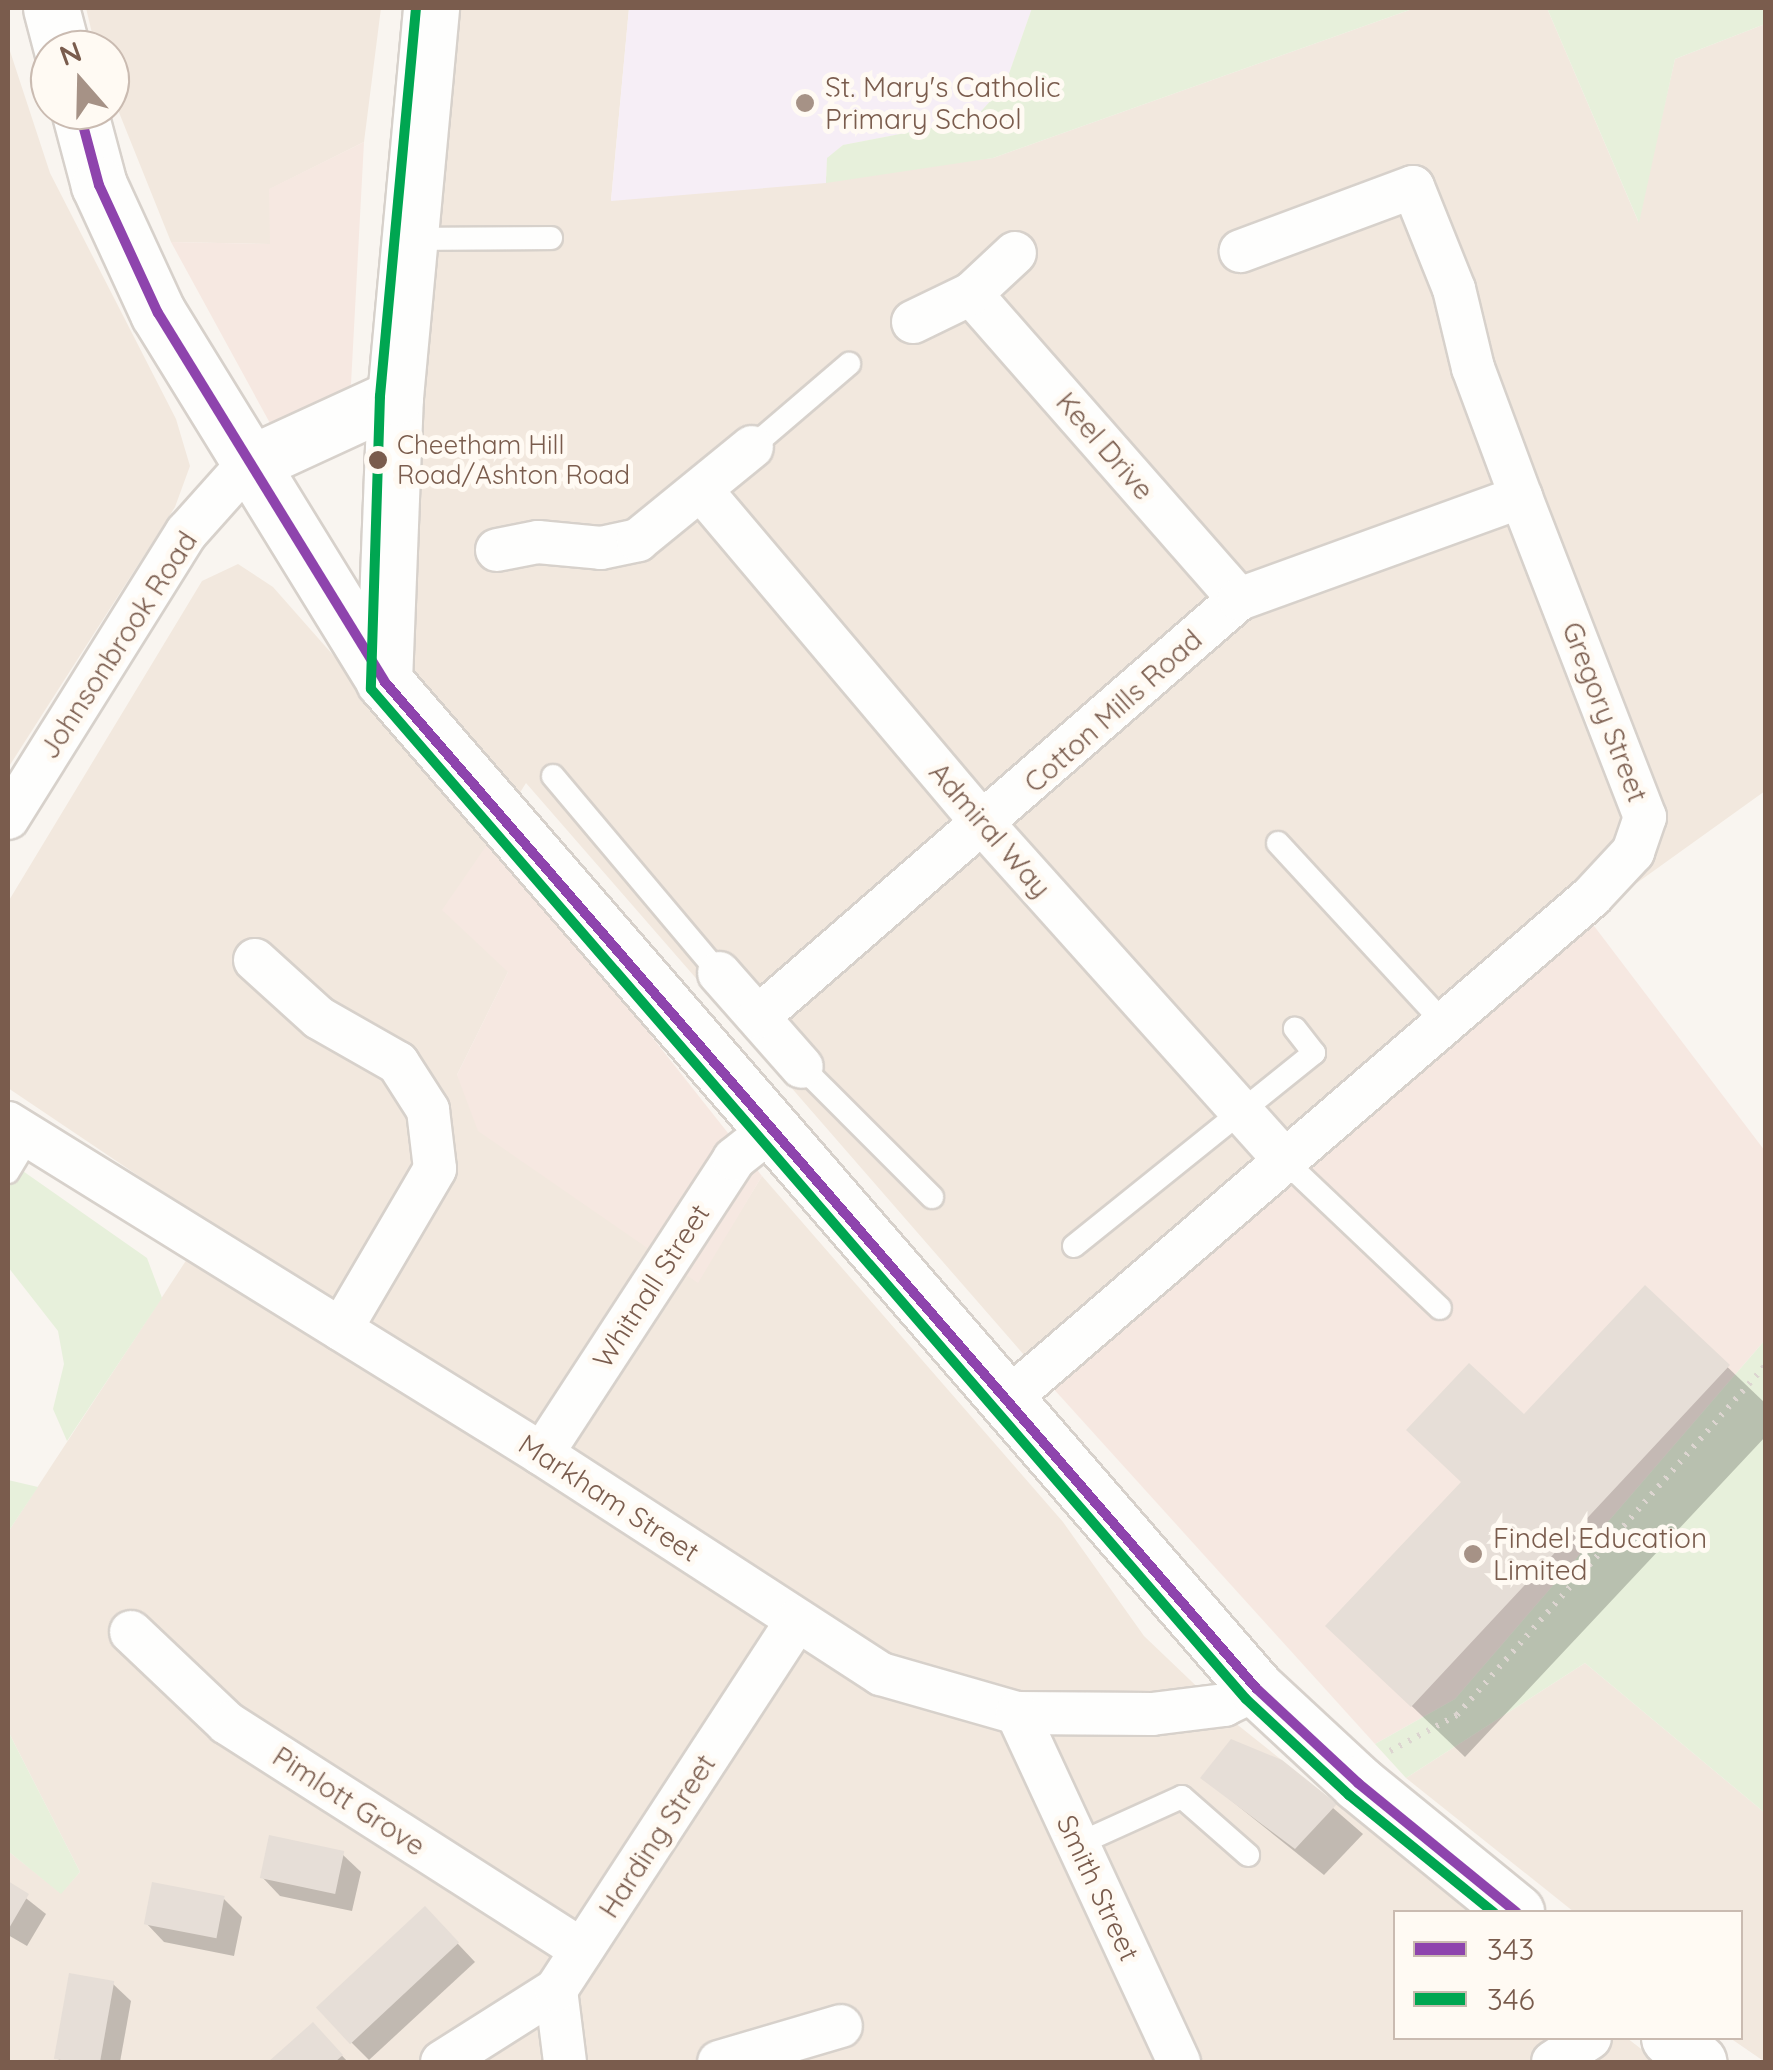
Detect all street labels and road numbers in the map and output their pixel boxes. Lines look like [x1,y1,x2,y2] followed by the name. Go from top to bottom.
[1049,385,1161,507] street label: Keel Drive
[32,525,204,765] street label: Johnsonbrook Road
[1555,617,1655,807] street label: Gregory Street
[1017,623,1209,799] street label: Cotton Mills Road
[922,756,1058,904] street label: Admiral Way
[586,1198,716,1374] street label: Whitnall Street
[512,1427,706,1569] street label: Markham Street
[267,1739,431,1863] street label: Pimlott Grove
[592,1748,722,1924] street label: Harding Street
[1050,1810,1146,1966] street label: Smith Street

